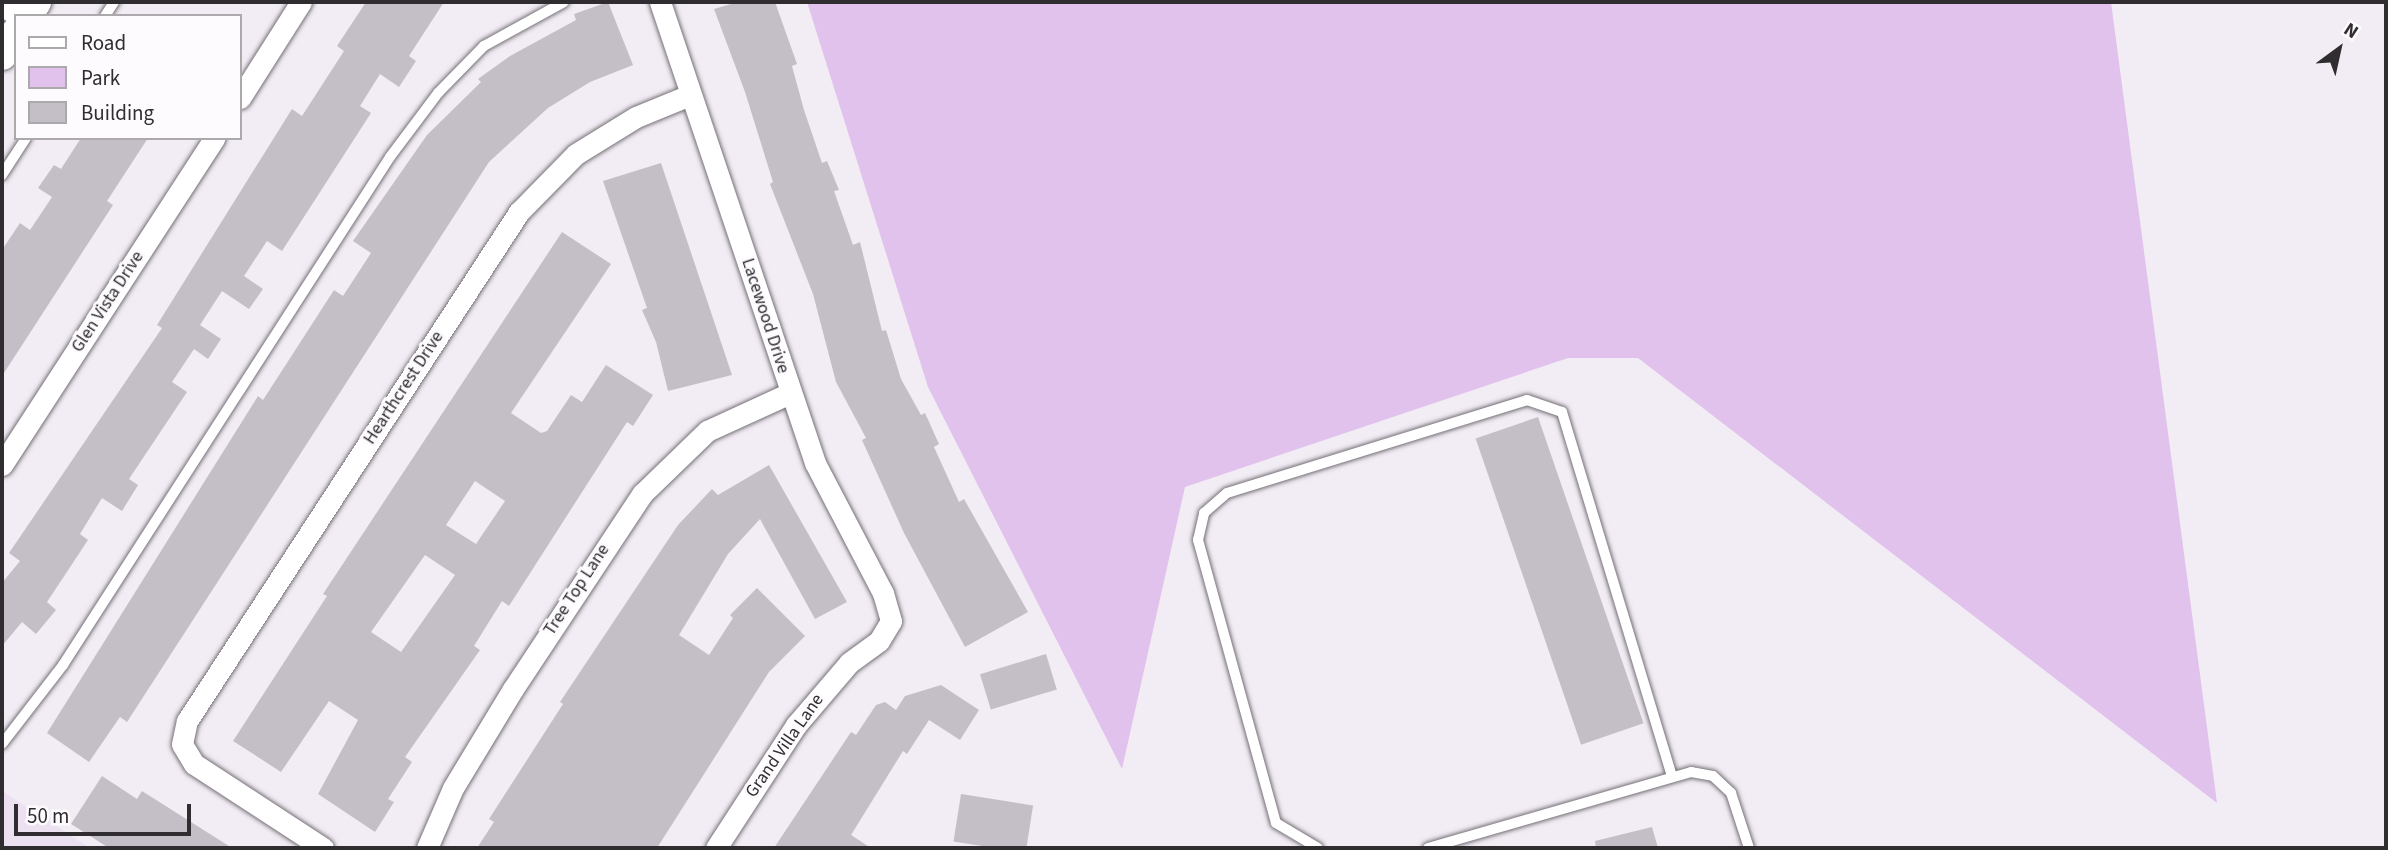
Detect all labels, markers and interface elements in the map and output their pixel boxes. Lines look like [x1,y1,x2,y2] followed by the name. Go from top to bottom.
[14,14,242,140] legend
[2304,14,2374,84] north arrow
[2338,16,2363,46] text: N
[81,28,126,58] text: Road
[81,63,120,93] text: Park
[81,98,154,128] text: Building
[67,247,149,357] street label: Glen Vista Drive
[736,256,794,376] street label: Lacewood Drive
[359,327,449,449] street label: Hearthcrest Drive
[539,540,615,640] street label: Tree Top Lane
[741,690,829,802] street label: Grand Villa Lane
[18,790,194,834] scale bar
[27,801,69,831] text: 50 m

